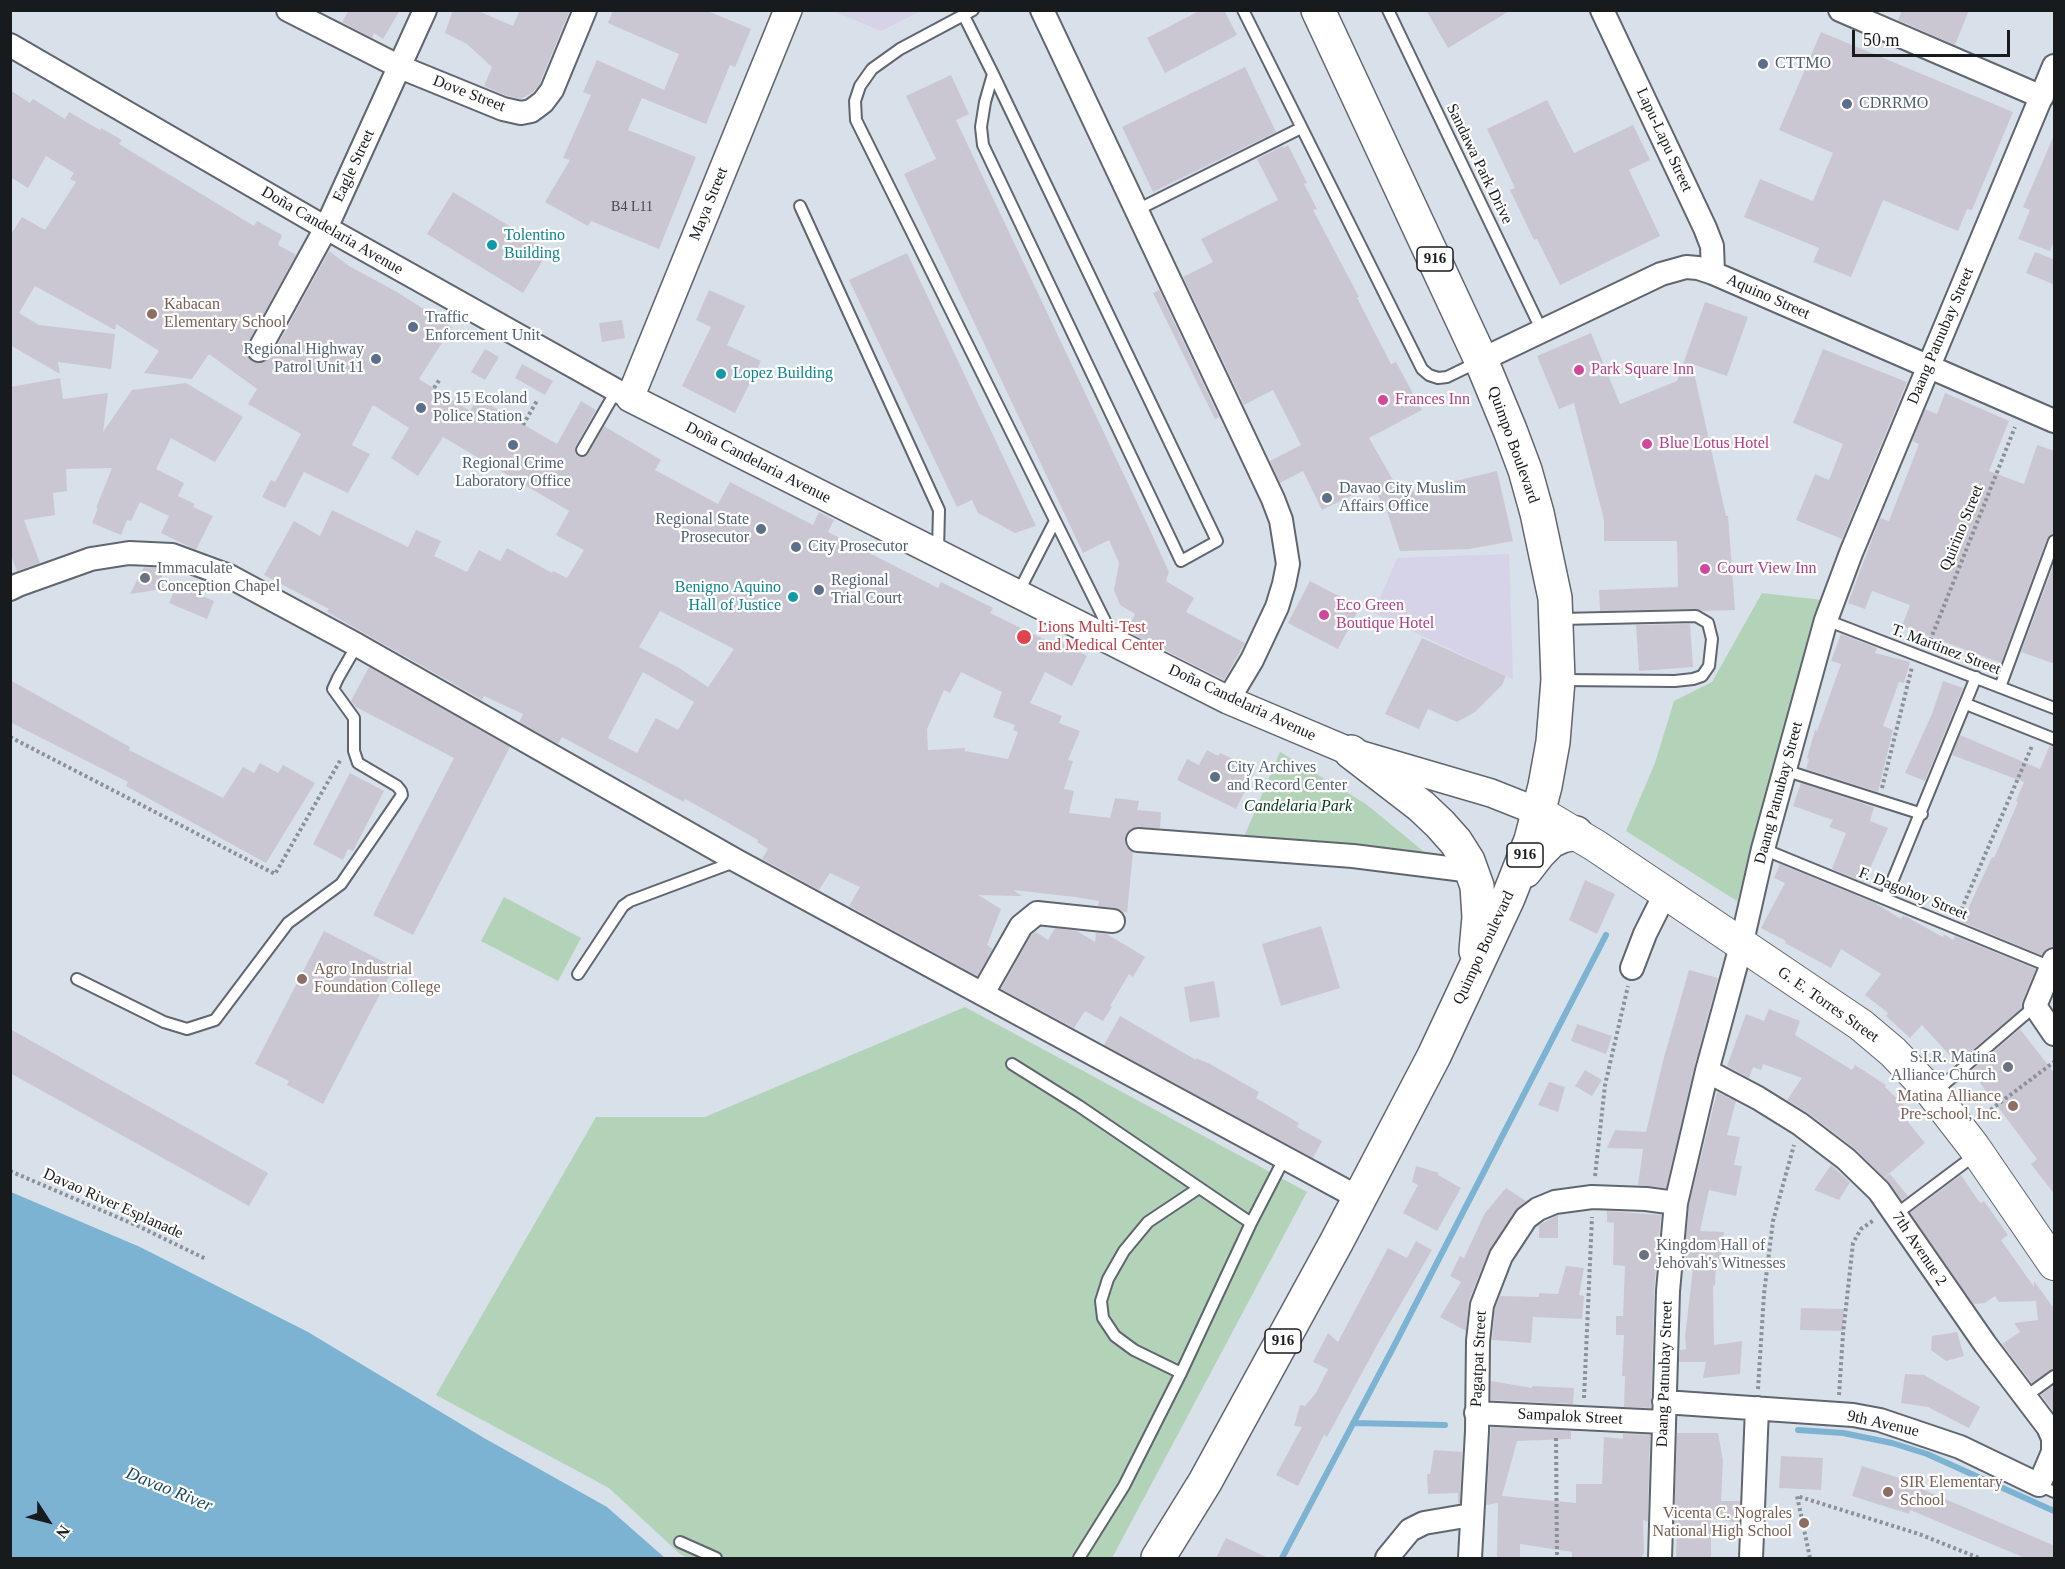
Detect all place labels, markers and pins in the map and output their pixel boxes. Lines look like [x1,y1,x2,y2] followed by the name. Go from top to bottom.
[1775,54,1831,74] place label: CTTMO
[1756,57,1770,71] marker: CTTMO
[1859,94,1928,114] place label: CDRRMO
[1840,97,1854,111] marker: CDRRMO
[504,226,565,264] place label: Tolentino Building
[485,238,499,252] marker: Tolentino Building
[164,295,286,333] place label: Kabacan Elementary School
[145,307,159,321] marker: Kabacan Elementary School
[425,308,540,346] place label: Traffic Enforcement Unit
[406,320,420,334] marker: Traffic Enforcement Unit
[244,340,364,378] place label: Regional Highway Patrol Unit 11
[369,352,383,366] marker: Regional Highway Patrol Unit 11
[1591,360,1694,380] place label: Park Square Inn
[1572,363,1586,377] marker: Park Square Inn
[733,364,833,384] place label: Lopez Building
[714,367,728,381] marker: Lopez Building
[433,389,527,427] place label: PS 15 Ecoland Police Station
[1395,390,1470,410] place label: Frances Inn
[1376,393,1390,407] marker: Frances Inn
[414,401,428,415] marker: PS 15 Ecoland Police Station
[1659,434,1769,454] place label: Blue Lotus Hotel
[1640,437,1654,451] marker: Blue Lotus Hotel
[506,438,520,452] marker: Regional Crime Laboratory Office
[455,454,571,492] place label: Regional Crime Laboratory Office
[1339,479,1466,517] place label: Davao City Muslim Affairs Office
[1320,491,1334,505] marker: Davao City Muslim Affairs Office
[655,510,749,548] place label: Regional State Prosecutor
[754,522,768,536] marker: Regional State Prosecutor
[808,537,908,557] place label: City Prosecutor
[789,540,803,554] marker: City Prosecutor
[157,559,280,597] place label: Immaculate Conception Chapel
[1717,559,1816,579] place label: Court View Inn
[1698,562,1712,576] marker: Court View Inn
[138,571,152,585] marker: Immaculate Conception Chapel
[831,571,902,609] place label: Regional Trial Court
[675,578,781,616] place label: Benigno Aquino Hall of Justice
[812,583,826,597] marker: Regional Trial Court
[786,590,800,604] marker: Benigno Aquino Hall of Justice
[1336,596,1434,634] place label: Eco Green Boutique Hotel
[1317,608,1331,622] marker: Eco Green Boutique Hotel
[1038,618,1164,656] place label: Lions Multi-Test and Medical Center
[1015,628,1033,646] marker: Lions Multi-Test and Medical Center
[1227,758,1347,796] place label: City Archives and Record Center
[1208,770,1222,784] marker: City Archives and Record Center
[314,960,441,998] place label: Agro Industrial Foundation College
[295,972,309,986] marker: Agro Industrial Foundation College
[1891,1048,1996,1086] place label: S.I.R. Matina Alliance Church
[2001,1060,2015,1074] marker: S.I.R. Matina Alliance Church
[1897,1087,2001,1125] place label: Matina Alliance Pre-school, Inc.
[2006,1099,2020,1113] marker: Matina Alliance Pre-school, Inc.
[1656,1236,1786,1274] place label: Kingdom Hall of Jehovah's Witnesses
[1637,1248,1651,1262] marker: Kingdom Hall of Jehovah's Witnesses
[1900,1473,2003,1511] place label: SIR Elementary School
[1881,1485,1895,1499] marker: SIR Elementary School
[1652,1504,1792,1542] place label: Vicenta C. Nograles National High School
[1797,1516,1811,1530] marker: Vicenta C. Nograles National High School

